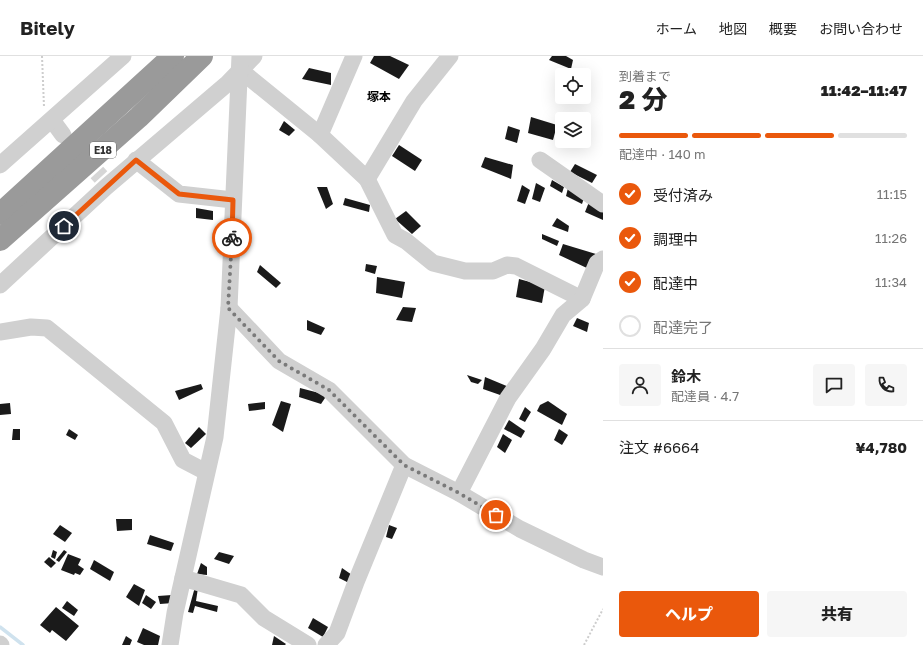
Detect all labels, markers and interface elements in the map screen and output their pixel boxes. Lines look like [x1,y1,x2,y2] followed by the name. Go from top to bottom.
[20,16,75,39] text: Bitely
[655,20,697,37] text: ホーム
[719,20,747,37] text: 地図
[769,20,797,37] text: 概要
[819,20,903,37] text: お問い合わせ
[555,68,591,148] map controls
[555,68,591,104] button: locate
[619,68,671,84] text: 到着まで
[821,81,907,99] text: 11:42–11:47
[619,84,668,115] text: 2 分
[367,89,391,104] district label: 塚本
[555,112,591,148] button: layers
[90,142,116,158] road number: E18
[619,146,705,162] text: 配達中 · 140 m
[619,183,641,205] icon: check
[653,186,713,204] text: 受付済み
[877,186,907,202] text: 11:15
[47,209,81,243] pin
[53,215,75,237] icon: home
[212,218,252,258] courier
[221,227,243,249] icon: bike
[619,227,641,249] icon: check
[653,230,698,248] text: 調理中
[875,230,907,246] text: 11:26
[619,271,641,293] icon: check
[653,274,698,292] text: 配達中
[875,274,907,290] text: 11:34
[653,318,713,336] text: 配達完了
[619,364,661,406] button: person
[813,364,855,406] button: chat
[865,364,907,406] button: phone
[671,367,701,385] text: 鈴木
[671,388,739,404] text: 配達員 · 4.7
[619,438,699,456] text: 注文 #6664
[855,438,907,456] text: ¥4,780
[479,498,513,532] pin
[485,504,507,526] icon: bag
[619,591,759,637] button: ヘルプ
[767,591,907,637] button: 共有

